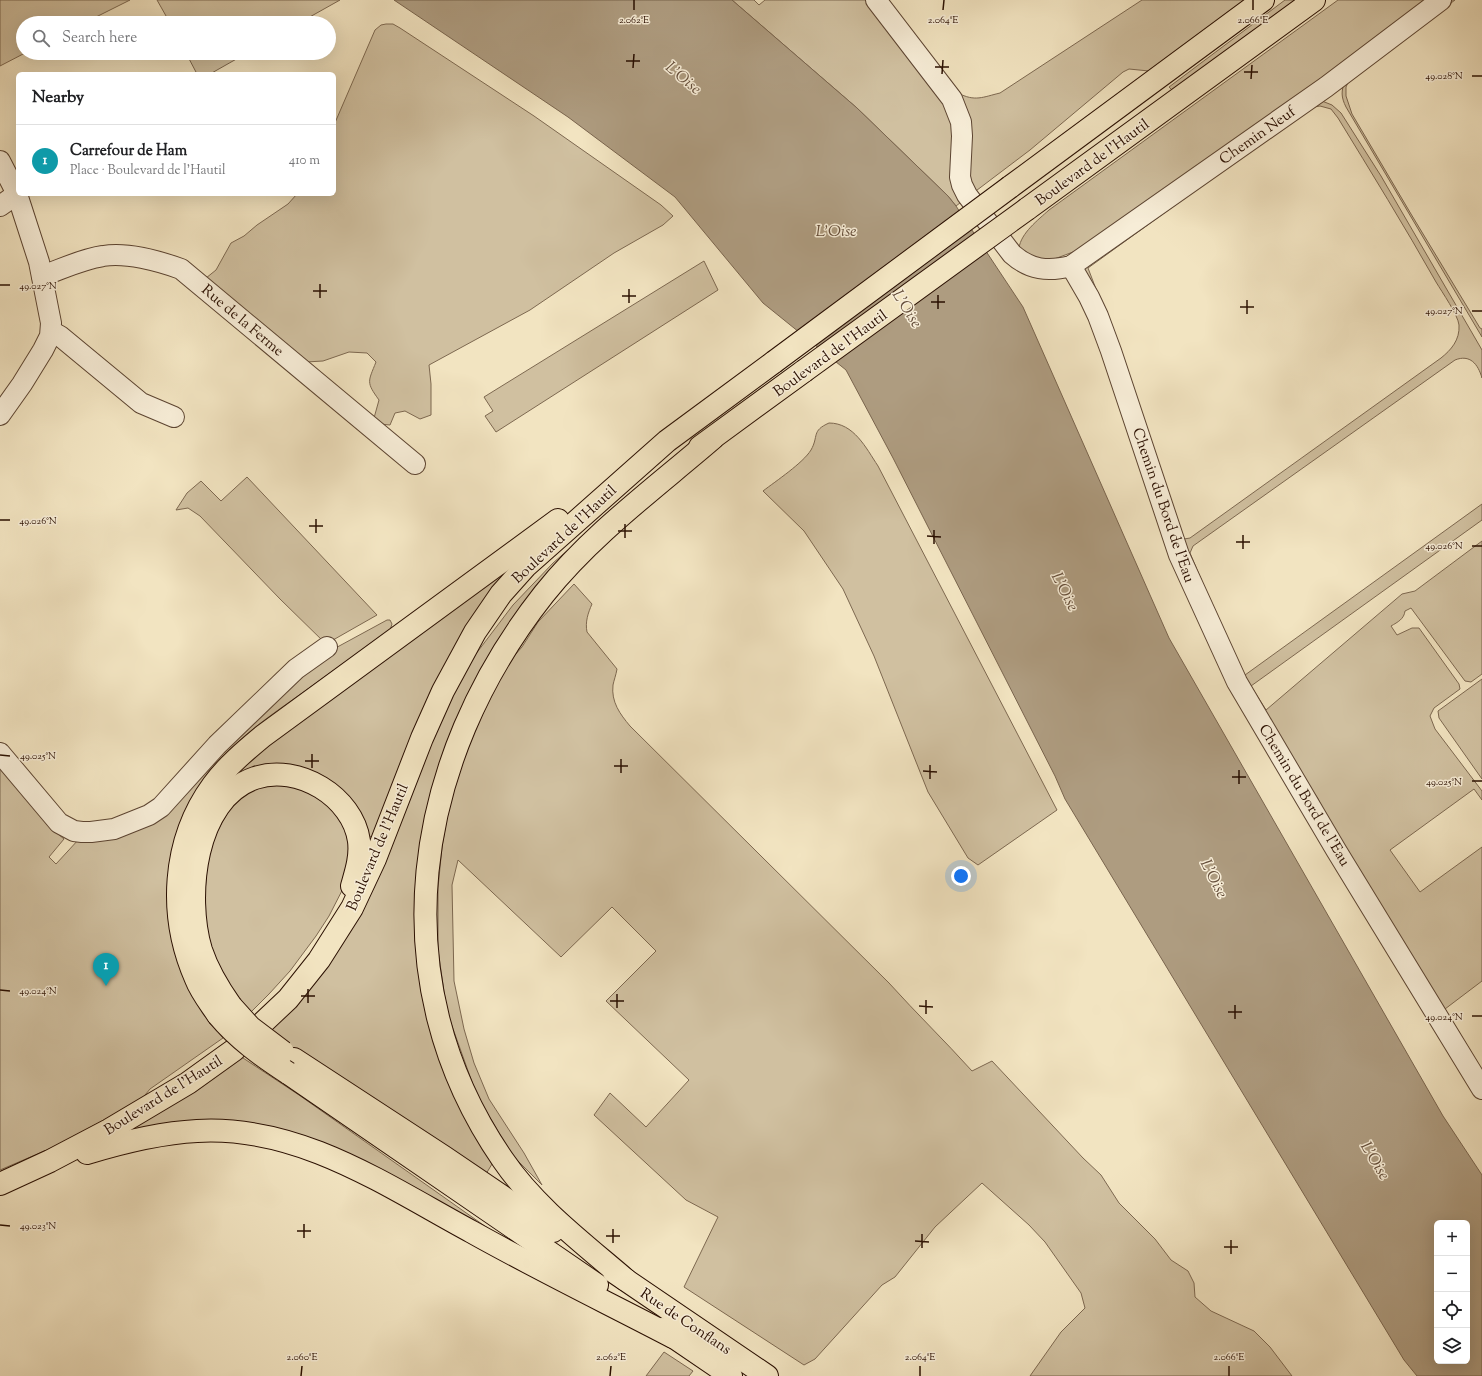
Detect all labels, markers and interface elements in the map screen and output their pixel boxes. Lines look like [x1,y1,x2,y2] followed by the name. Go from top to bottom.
[619,13,649,28] text: 2.062°E
[928,13,958,28] text: 2.064°E
[1238,13,1268,28] text: 2.066°E
[16,16,336,60] search box
[30,27,52,49] icon: search
[62,28,137,49] text: Search here
[659,57,706,101] water label: L'Oise
[1425,69,1463,84] text: 49.028°N
[32,86,84,110] text: Nearby
[1215,102,1301,170] street label: Chemin Neuf
[1032,115,1154,212] street label: Boulevard de l'Hautil
[70,141,187,162] text: Carrefour de Ham
[43,152,47,170] text: 1
[289,152,320,170] text: 410 m
[70,162,226,180] text: Place · Boulevard de l'Hautil
[815,221,857,244] water label: L’Oise
[19,279,57,294] text: 49.027°N
[196,280,288,362] street label: Rue de la Ferme
[885,286,927,333] water label: L'Oise
[1425,304,1463,319] text: 49.027°N
[770,306,892,403] street label: Boulevard de l'Hautil
[1126,425,1199,586] street label: Chemin du Bord de l'Eau
[508,481,622,589] street label: Boulevard de l'Hautil
[19,514,57,529] text: 49.026°N
[1425,539,1463,554] text: 49.026°N
[1044,569,1083,616] water label: L'Oise
[1253,721,1355,871] street label: Chemin du Bord de l'Eau
[20,749,56,764] text: 49.025°N
[1426,775,1462,790] text: 49.025°N
[342,781,415,914] street label: Boulevard de l'Hautil
[1193,856,1232,903] water label: L'Oise
[951,866,971,886] your location
[93,953,119,986] pin: 1
[19,984,57,999] text: 49.024°N
[1425,1010,1463,1025] text: 49.024°N
[100,1051,227,1141] street label: Boulevard de l'Hautil
[1353,1138,1394,1185] water label: L'Oise
[20,1219,56,1234] text: 49.023°N
[1434,1220,1470,1364] map controls
[1434,1220,1470,1256] button: +
[1434,1256,1470,1292] button: −
[635,1284,735,1361] street label: Rue de Conflans
[1434,1292,1470,1328] button: locate
[1434,1328,1470,1364] button: layers
[287,1350,317,1365] text: 2.060°E
[596,1350,626,1365] text: 2.062°E
[905,1350,935,1365] text: 2.064°E
[1214,1350,1244,1365] text: 2.066°E

